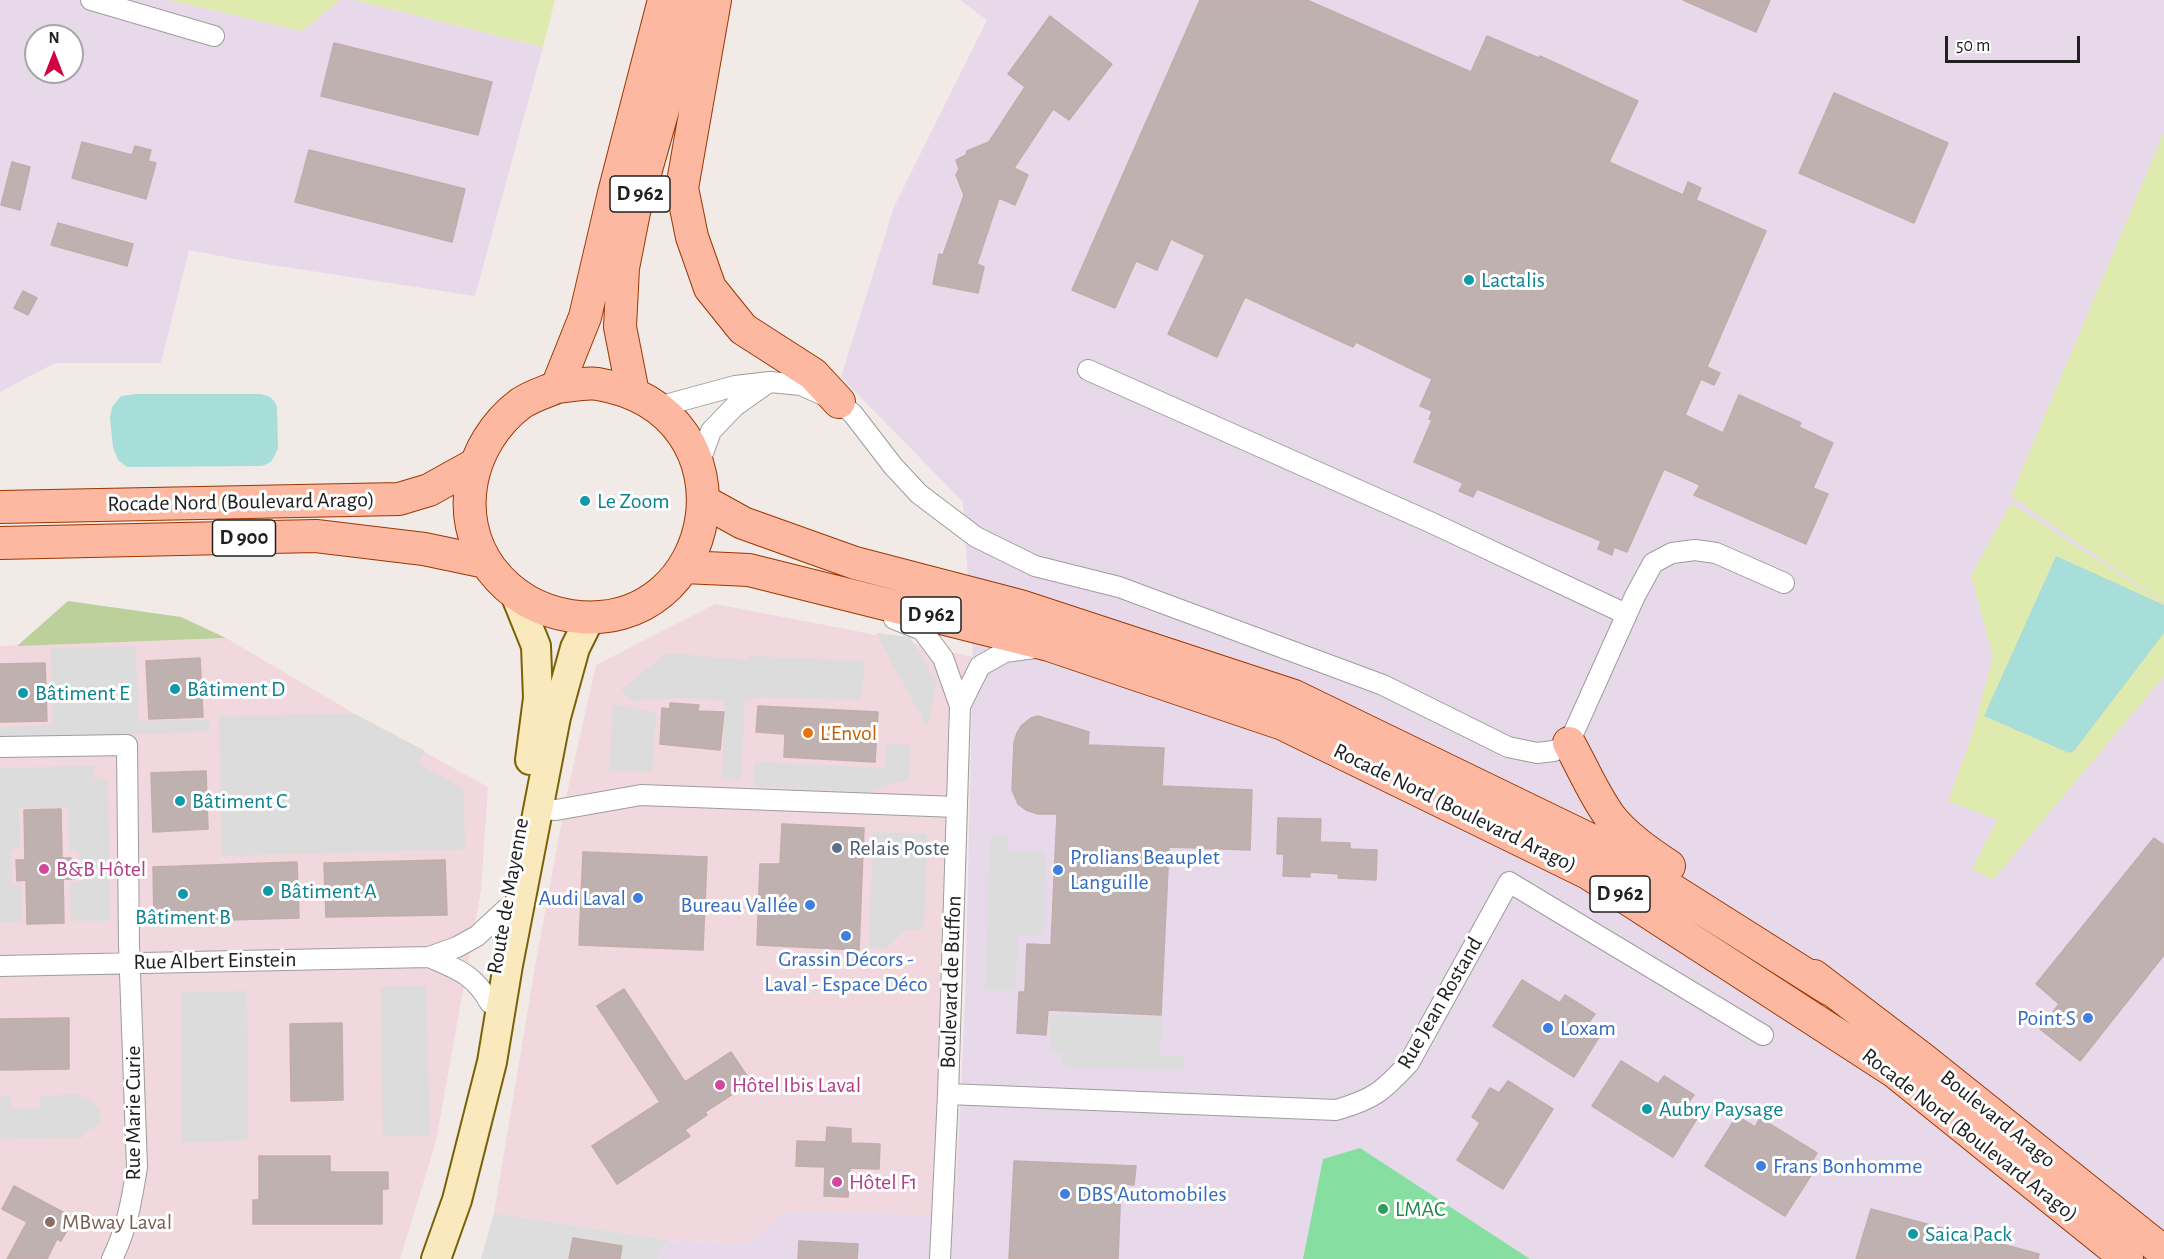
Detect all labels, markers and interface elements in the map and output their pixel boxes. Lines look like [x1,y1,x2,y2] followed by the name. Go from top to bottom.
[24,24,84,84] north arrow
[1948,24,2083,62] scale bar
[48,30,60,46] text: N
[1956,37,1990,55] text: 50 m
[610,176,670,212] road number: D 962
[1481,267,1545,293] place label: Lactalis
[1462,273,1476,287] marker: Lactalis
[107,486,375,518] street label: Rocade Nord (Boulevard Arago)
[597,488,670,514] place label: Le Zoom
[578,494,592,508] marker: Le Zoom
[212,520,276,556] road number: D 900
[901,597,961,633] road number: D 962
[187,676,285,702] place label: Bâtiment D
[35,680,130,706] place label: Bâtiment E
[168,682,182,696] marker: Bâtiment D
[16,686,30,700] marker: Bâtiment E
[820,720,877,746] place label: L'Envol
[801,726,815,740] marker: L'Envol
[1329,738,1581,878] street label: Rocade Nord (Boulevard Arago)
[192,788,288,814] place label: Bâtiment C
[173,794,187,808] marker: Bâtiment C
[481,816,535,976] street label: Route de Mayenne
[849,835,950,861] place label: Relais Poste
[830,841,844,855] marker: Relais Poste
[1070,844,1220,896] place label: Prolians Beauplet Languille
[56,856,146,882] place label: B&B Hôtel
[37,862,51,876] marker: B&B Hôtel
[1051,863,1065,877] marker: Prolians Beauplet Languille
[1590,876,1650,912] road number: D 962
[280,878,377,904] place label: Bâtiment A
[261,884,275,898] marker: Bâtiment A
[539,885,626,911] place label: Audi Laval
[176,887,190,901] marker: Bâtiment B
[631,891,645,905] marker: Audi Laval
[680,892,798,918] place label: Bureau Vallée
[935,895,967,1069] street label: Boulevard de Buffon
[803,898,817,912] marker: Bureau Vallée
[135,904,231,930] place label: Bâtiment B
[839,929,853,943] marker: Grassin Décors - Laval - Espace Déco
[1392,932,1488,1074] street label: Rue Jean Rostand
[133,946,297,976] street label: Rue Albert Einstein
[764,946,928,998] place label: Grassin Décors - Laval - Espace Déco
[2017,1005,2076,1031] place label: Point S
[2081,1011,2095,1025] marker: Point S
[1560,1015,1616,1041] place label: Loxam
[1541,1021,1555,1035] marker: Loxam
[1857,1042,2083,1228] street label: Rocade Nord (Boulevard Arago)
[120,1046,146,1180] street label: Rue Marie Curie
[1935,1064,2061,1174] street label: Boulevard Arago
[732,1072,861,1098] place label: Hôtel Ibis Laval
[713,1078,727,1092] marker: Hôtel Ibis Laval
[1659,1096,1783,1122] place label: Aubry Paysage
[1640,1102,1654,1116] marker: Aubry Paysage
[1773,1153,1922,1179] place label: Frans Bonhomme
[1754,1159,1768,1173] marker: Frans Bonhomme
[849,1169,917,1195] place label: Hôtel F1
[830,1175,844,1189] marker: Hôtel F1
[1077,1181,1227,1207] place label: DBS Automobiles
[1058,1187,1072,1201] marker: DBS Automobiles
[1395,1196,1445,1222] place label: LMAC
[1376,1202,1390,1216] marker: LMAC
[62,1209,172,1235] place label: MBway Laval
[43,1215,57,1229] marker: MBway Laval
[1925,1221,2012,1247] place label: Saica Pack
[1906,1227,1920,1241] marker: Saica Pack

